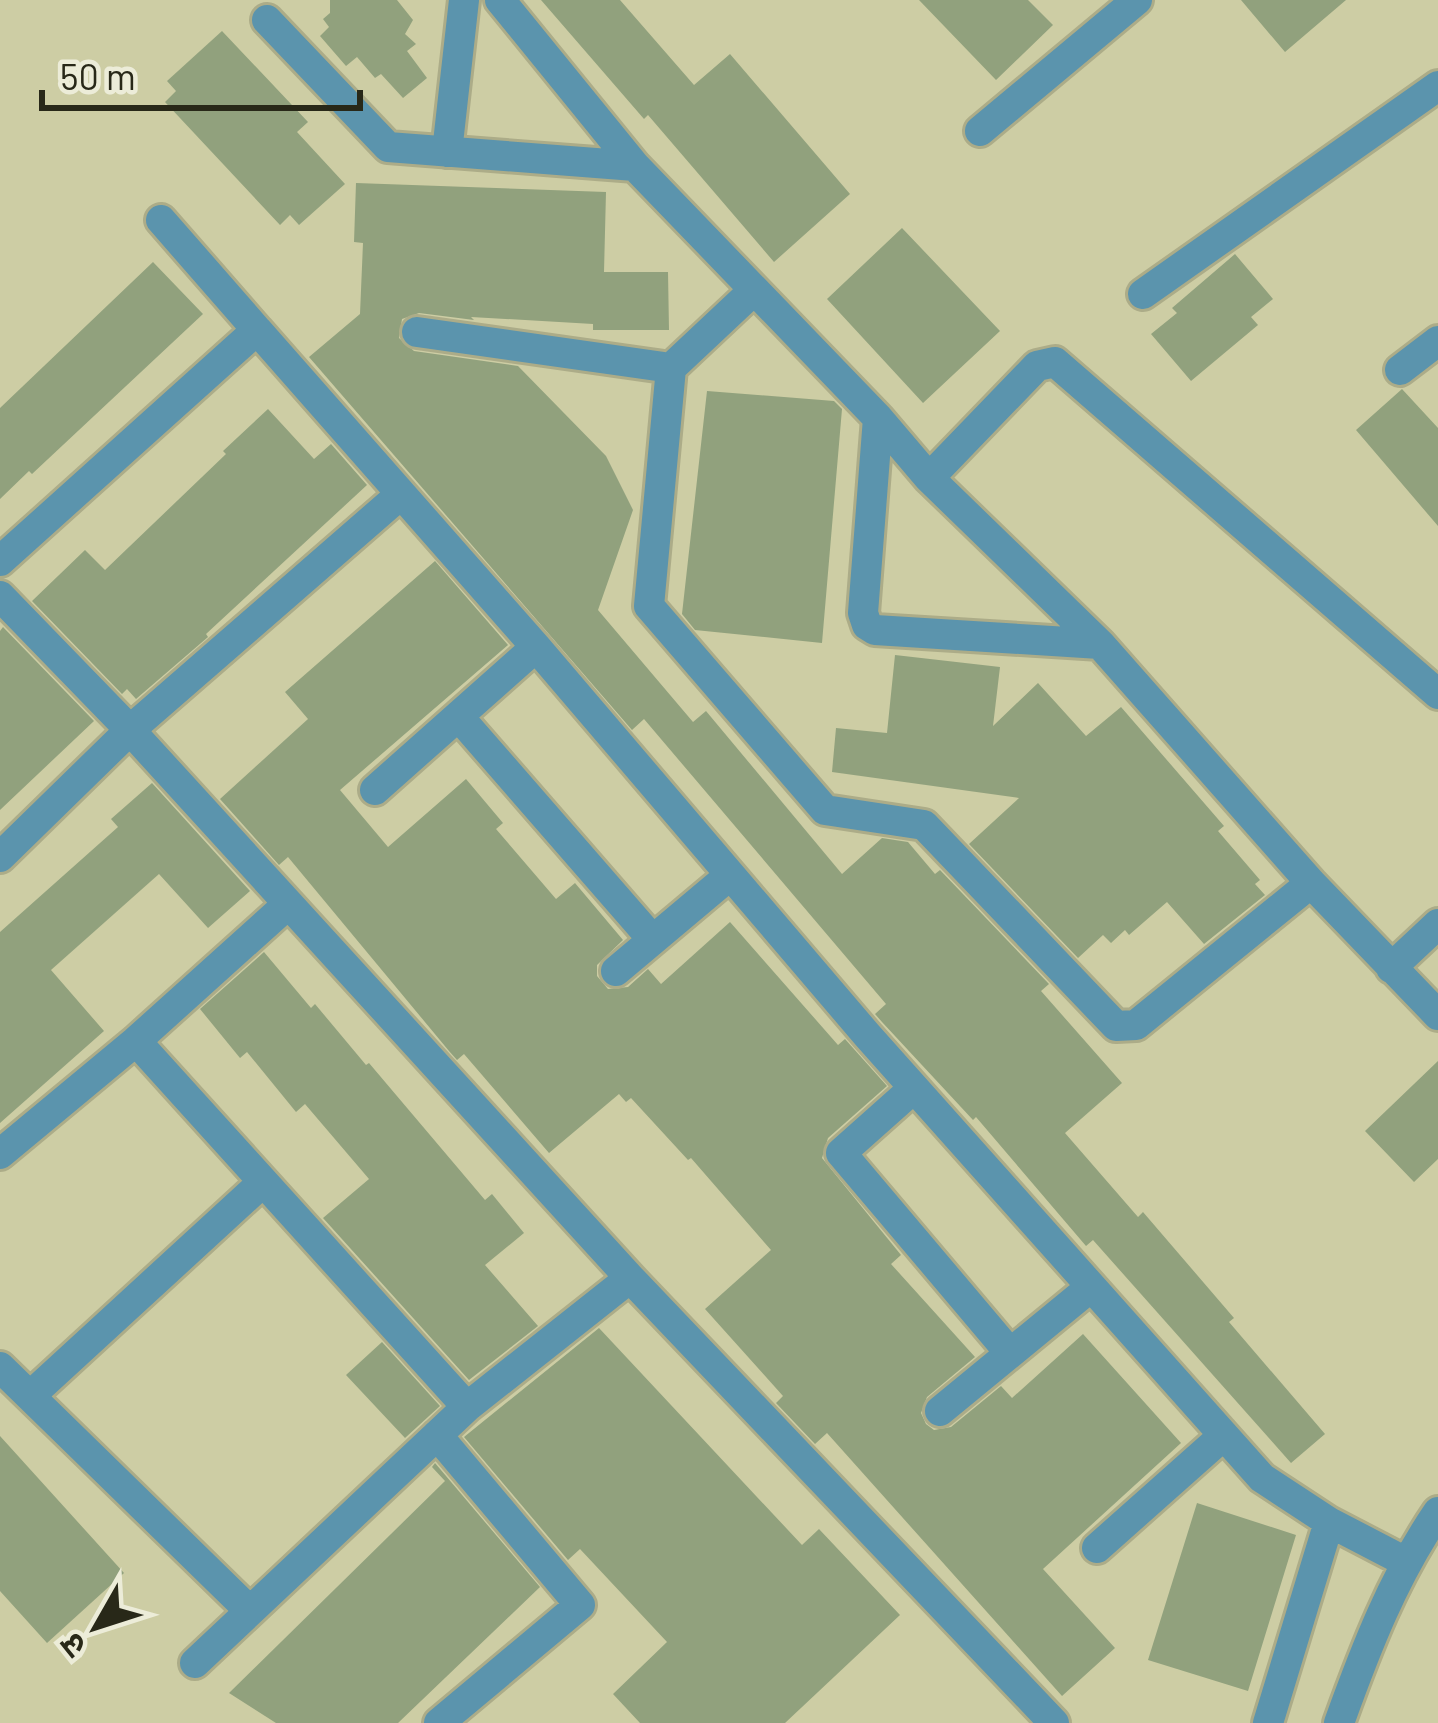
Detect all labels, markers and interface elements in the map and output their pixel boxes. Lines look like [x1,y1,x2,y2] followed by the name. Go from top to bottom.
[42,36,360,110] scale bar
[60,54,136,97] text: 50 m
[36,1567,156,1687] north arrow
[50,1626,94,1667] text: उ

